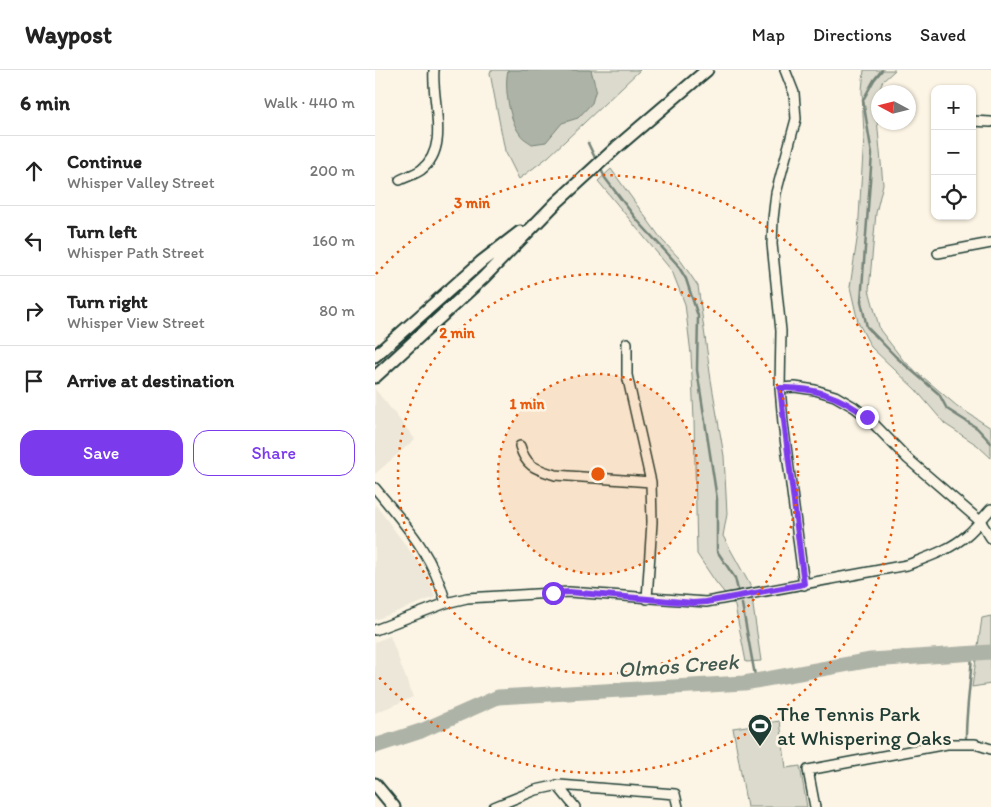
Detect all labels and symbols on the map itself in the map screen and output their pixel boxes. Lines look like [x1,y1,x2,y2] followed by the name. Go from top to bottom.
[871,85,916,130] north arrow
[454,194,491,212] text: 3 min
[439,324,476,342] text: 2 min
[510,395,545,413] text: 1 min
[856,406,879,429] route end
[589,465,607,483] centre of rings
[542,582,565,605] route start
[617,648,741,683] water label: Olmos Creek
[777,701,952,750] place label: The Tennis Park at Whispering Oaks
[747,713,773,747] sports icon: The Tennis Park at Whispering Oaks

